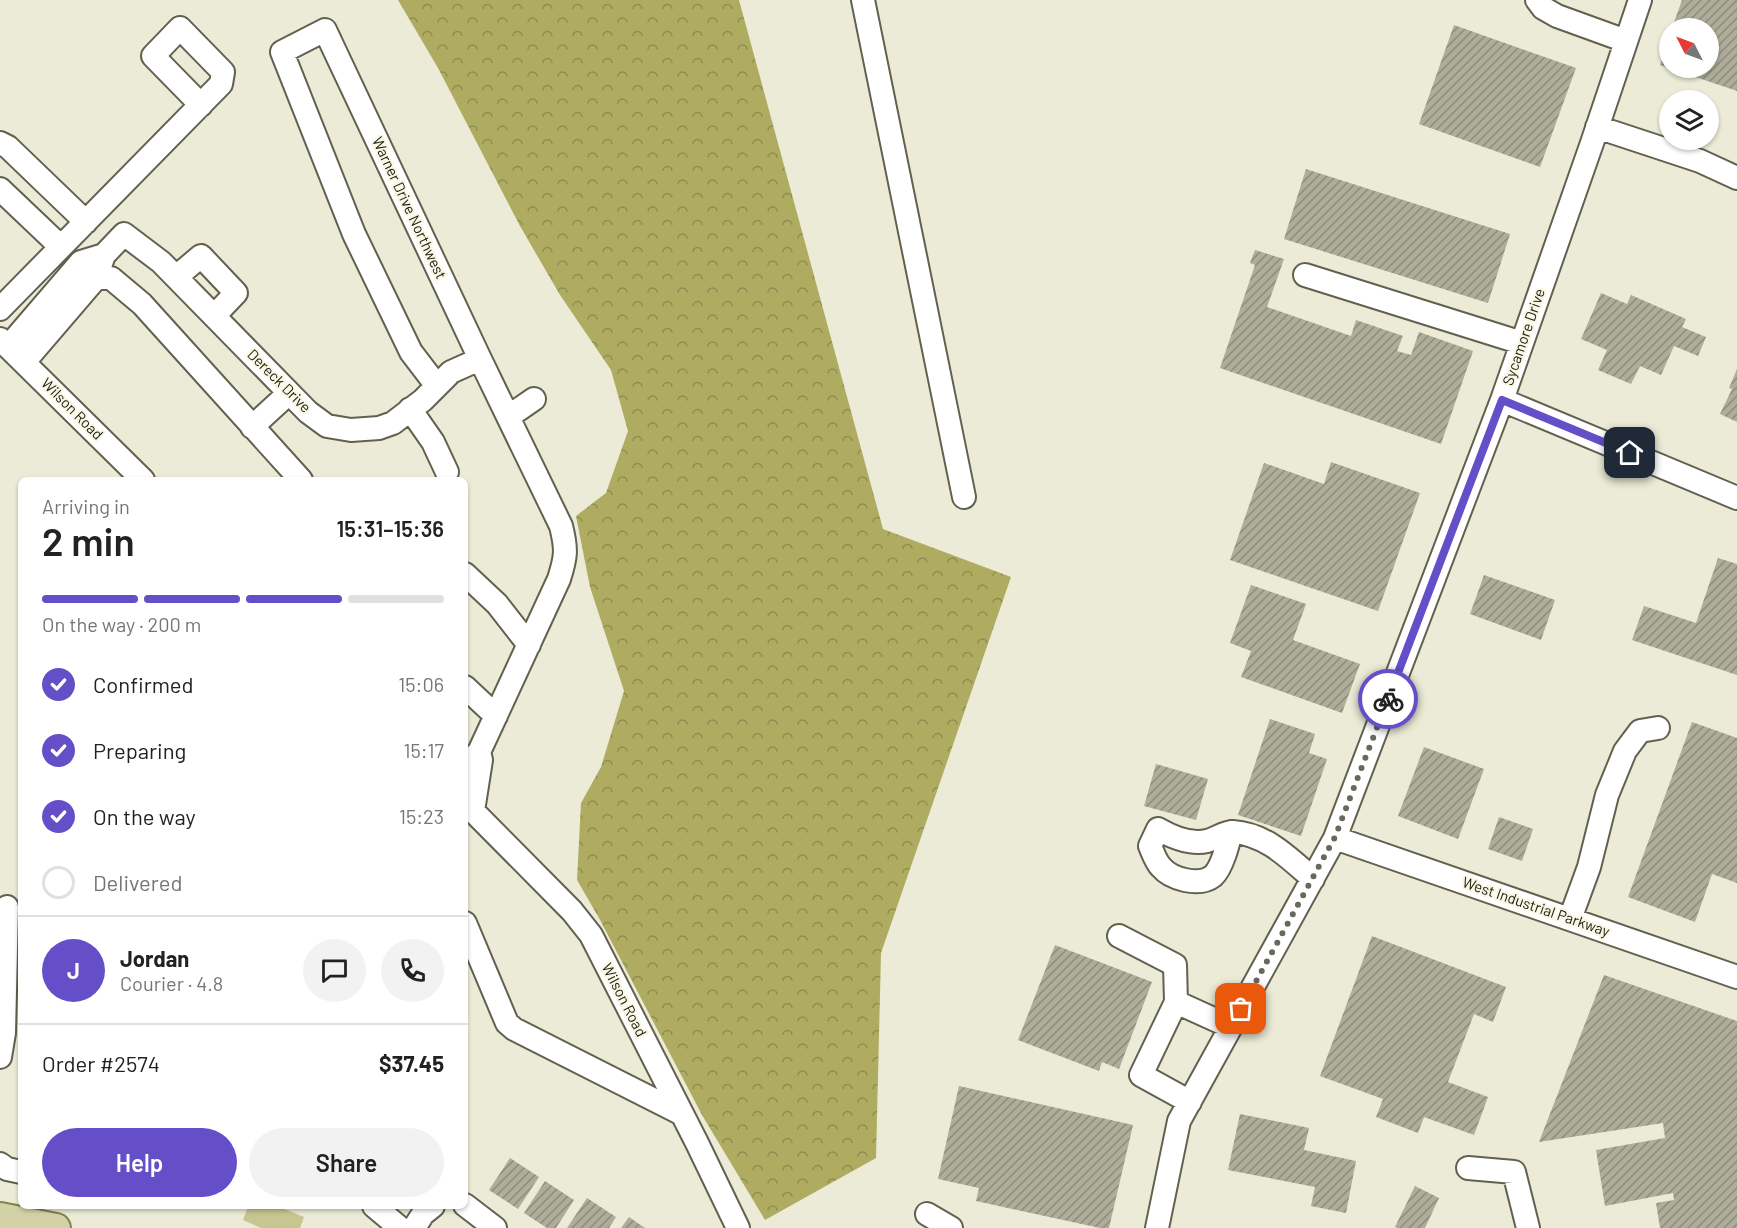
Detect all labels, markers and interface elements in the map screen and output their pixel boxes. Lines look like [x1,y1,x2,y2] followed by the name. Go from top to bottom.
[1659,18,1719,78] north arrow
[1659,18,1719,150] map controls
[1659,90,1719,150] button: layers
[369,134,451,282] street label: Warner Drive Northwest
[1498,286,1548,387] street label: Sycamore Drive
[244,345,315,416] street label: Dereck Drive
[38,374,107,443] street label: Wilson Road
[1604,427,1655,478] pin
[1613,436,1646,469] icon: home
[42,494,130,518] text: Arriving in
[337,515,444,541] text: 15:31–15:36
[42,517,135,564] text: 2 min
[42,612,201,636] text: On the way · 200 m
[42,668,75,701] icon: check
[1358,669,1418,729] courier
[93,671,193,697] text: Confirmed
[398,672,444,696] text: 15:06
[1372,683,1405,716] icon: bike
[42,734,75,767] icon: check
[93,737,186,763] text: Preparing
[403,738,444,762] text: 15:17
[42,800,75,833] icon: check
[93,803,196,829] text: On the way
[399,804,444,828] text: 15:23
[93,869,182,895] text: Delivered
[1460,872,1612,940] street label: West Industrial Parkway
[303,939,366,1002] button: chat
[381,939,444,1002] button: phone
[120,945,189,971] text: Jordan
[67,957,80,983] text: J
[599,960,651,1039] street label: Wilson Road
[120,971,223,995] text: Courier · 4.8
[1215,983,1266,1034] pin
[1224,992,1257,1025] icon: bag
[42,1050,160,1076] text: Order #2574
[379,1050,444,1076] text: $37.45
[42,1128,237,1197] button: Help
[249,1128,444,1197] button: Share

